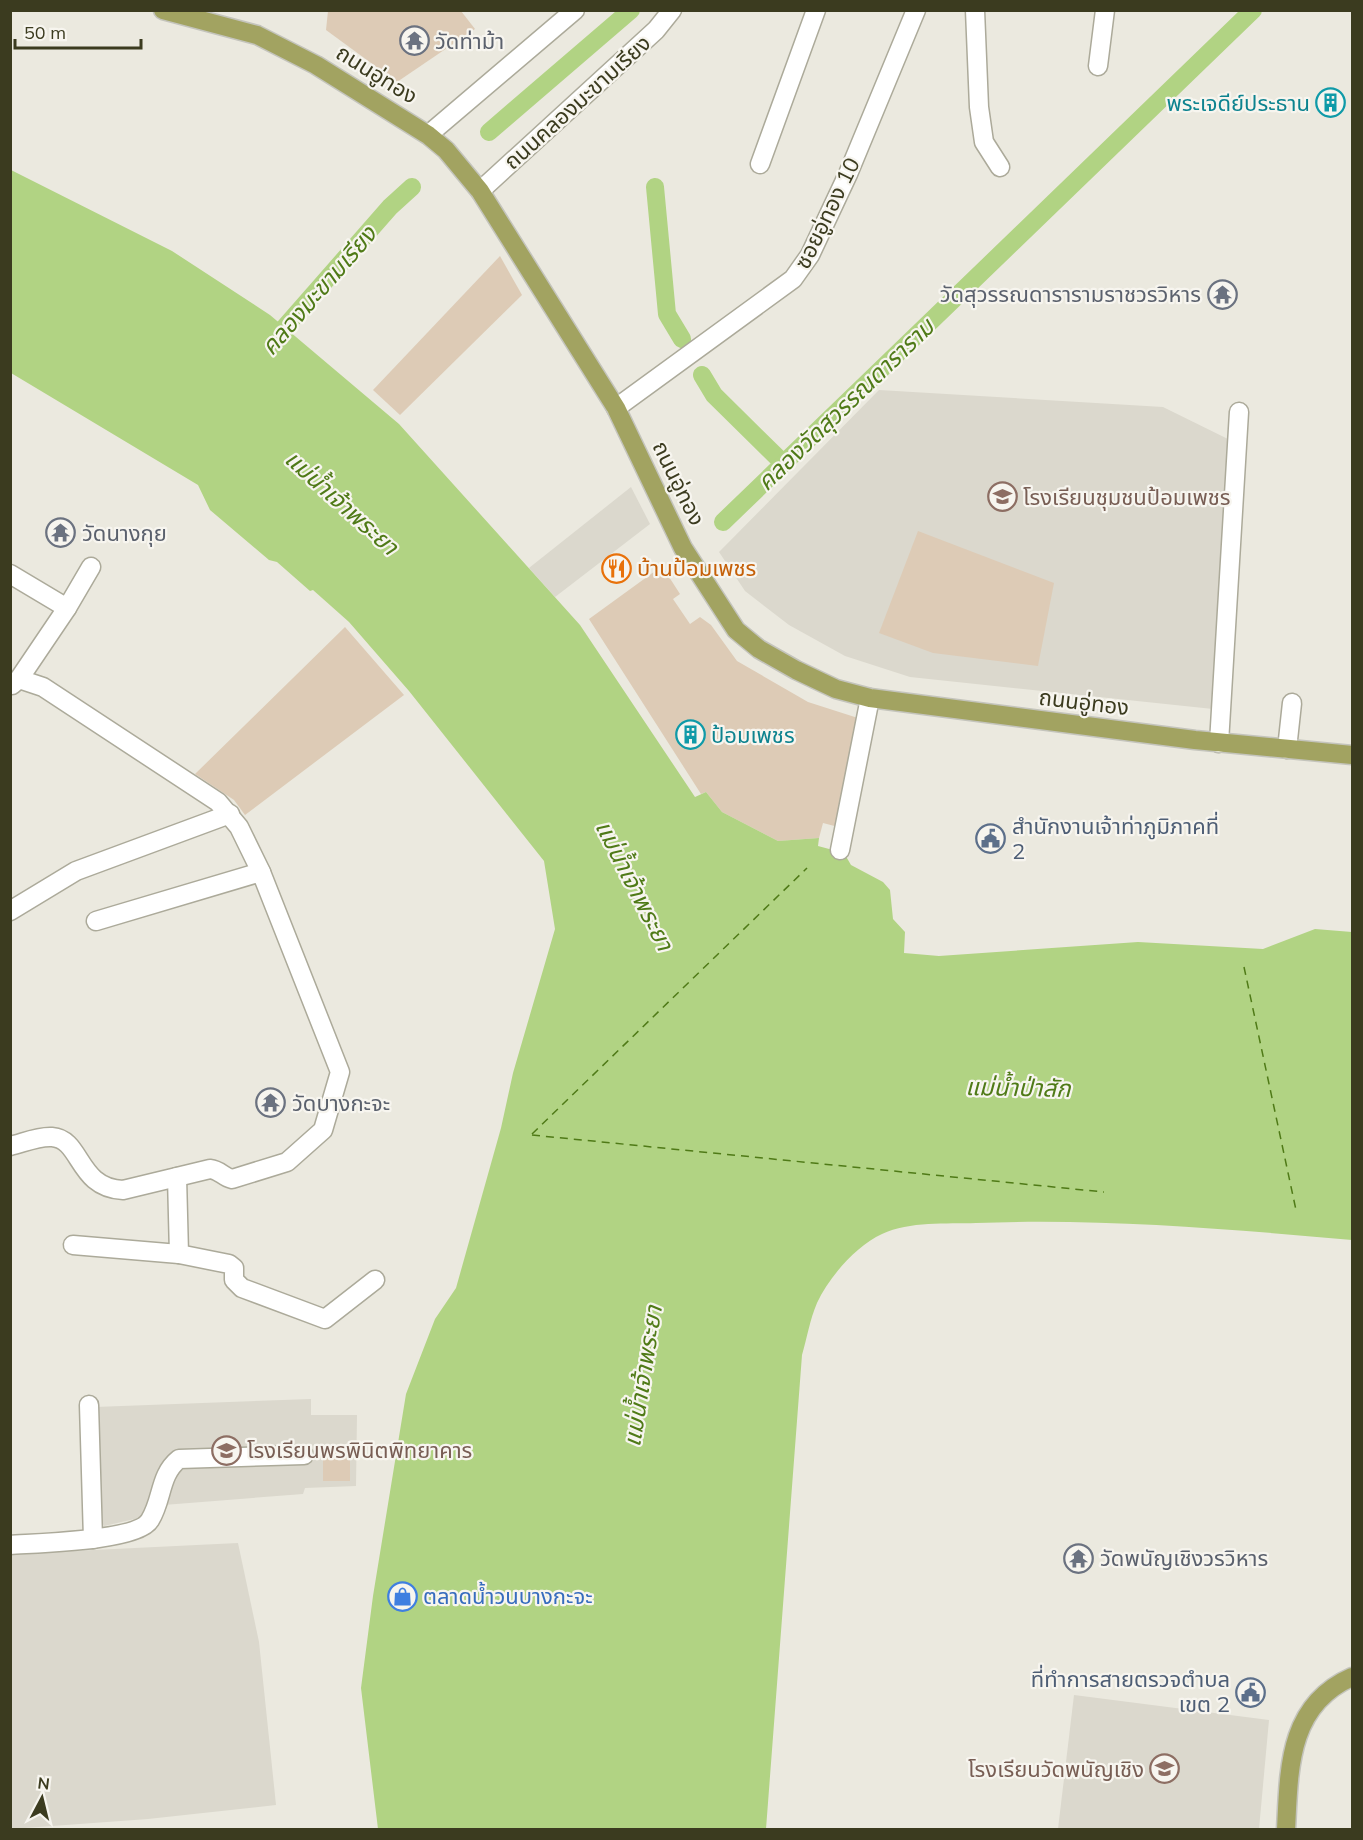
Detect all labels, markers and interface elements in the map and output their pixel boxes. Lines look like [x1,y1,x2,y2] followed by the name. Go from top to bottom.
[15,12,141,50] scale bar
[24,21,66,44] text: 50 m
[398,25,430,57] temple icon: วัดท่าม้า
[435,27,504,55] place label: วัดท่าม้า
[498,29,656,175] street label: ถนนคลองมะขามเรียง
[331,38,423,110] street label: ถนนอู่ทอง
[1315,87,1347,119] building icon: พระเจดีย์ประธาน
[1166,89,1310,117] place label: พระเจดีย์ประธาน
[788,153,866,273] street label: ซอยอู่ทอง 10
[254,218,383,361] water label: คลองมะขามเรียง
[1206,278,1238,310] temple icon: วัดสุวรรณดารารามราชวรวิหาร
[940,280,1201,308] place label: วัดสุวรรณดารารามราชวรวิหาร
[750,310,942,497] water label: คลองวัดสุวรรณดาราราม
[647,436,711,530] street label: ถนนอู่ทอง
[279,443,406,562] water label: แม่น้ำเจ้าพระยา
[986,481,1018,513] school or university icon: โรงเรียนชุมชนป้อมเพชร
[1023,483,1231,511] place label: โรงเรียนชุมชนป้อมเพชร
[45,517,77,549] temple icon: วัดนางกุย
[82,519,167,547] place label: วัดนางกุย
[600,552,632,584] restaurant icon: บ้านป้อมเพชร
[637,554,756,582] place label: บ้านป้อมเพชร
[1037,683,1131,721] street label: ถนนอู่ทอง
[674,719,706,751] building icon: ป้อมเพชร
[711,721,795,749] place label: ป้อมเพชร
[1012,811,1219,865] place label: สํานักงานเจ้าท่าภูมิภาคที่ 2
[589,814,682,956] water label: แม่น้ำเจ้าพระยา
[975,823,1007,855] public building icon: สํานักงานเจ้าท่าภูมิภาคที่ 2
[965,1070,1072,1103] water label: แม่น้ำป่าสัก
[255,1087,287,1119] temple icon: วัดบางกะจะ
[292,1089,390,1117] place label: วัดบางกะจะ
[615,1302,668,1449] water label: แม่น้ำเจ้าพระยา
[210,1434,242,1466] school or university icon: โรงเรียนพรพินิตพิทยาคาร
[247,1436,472,1464] place label: โรงเรียนพรพินิตพิทยาคาร
[1063,1542,1095,1574] temple icon: วัดพนัญเชิงวรวิหาร
[1100,1544,1268,1572] place label: วัดพนัญเชิงวรวิหาร
[386,1580,418,1612] shop icon: ตลาดน้ำวนบางกะจะ
[423,1581,593,1610] place label: ตลาดน้ำวนบางกะจะ
[1031,1664,1230,1718] place label: ที่ทำการสายตรวจตำบล เขต 2
[1235,1676,1267,1708] public building icon: ที่ทำการสายตรวจตำบล เขต 2
[1149,1753,1181,1785] school or university icon: โรงเรียนวัดพนัญเชิง
[968,1755,1144,1783] place label: โรงเรียนวัดพนัญเชิง
[12,1768,72,1828] north arrow
[37,1772,51,1794] text: N

